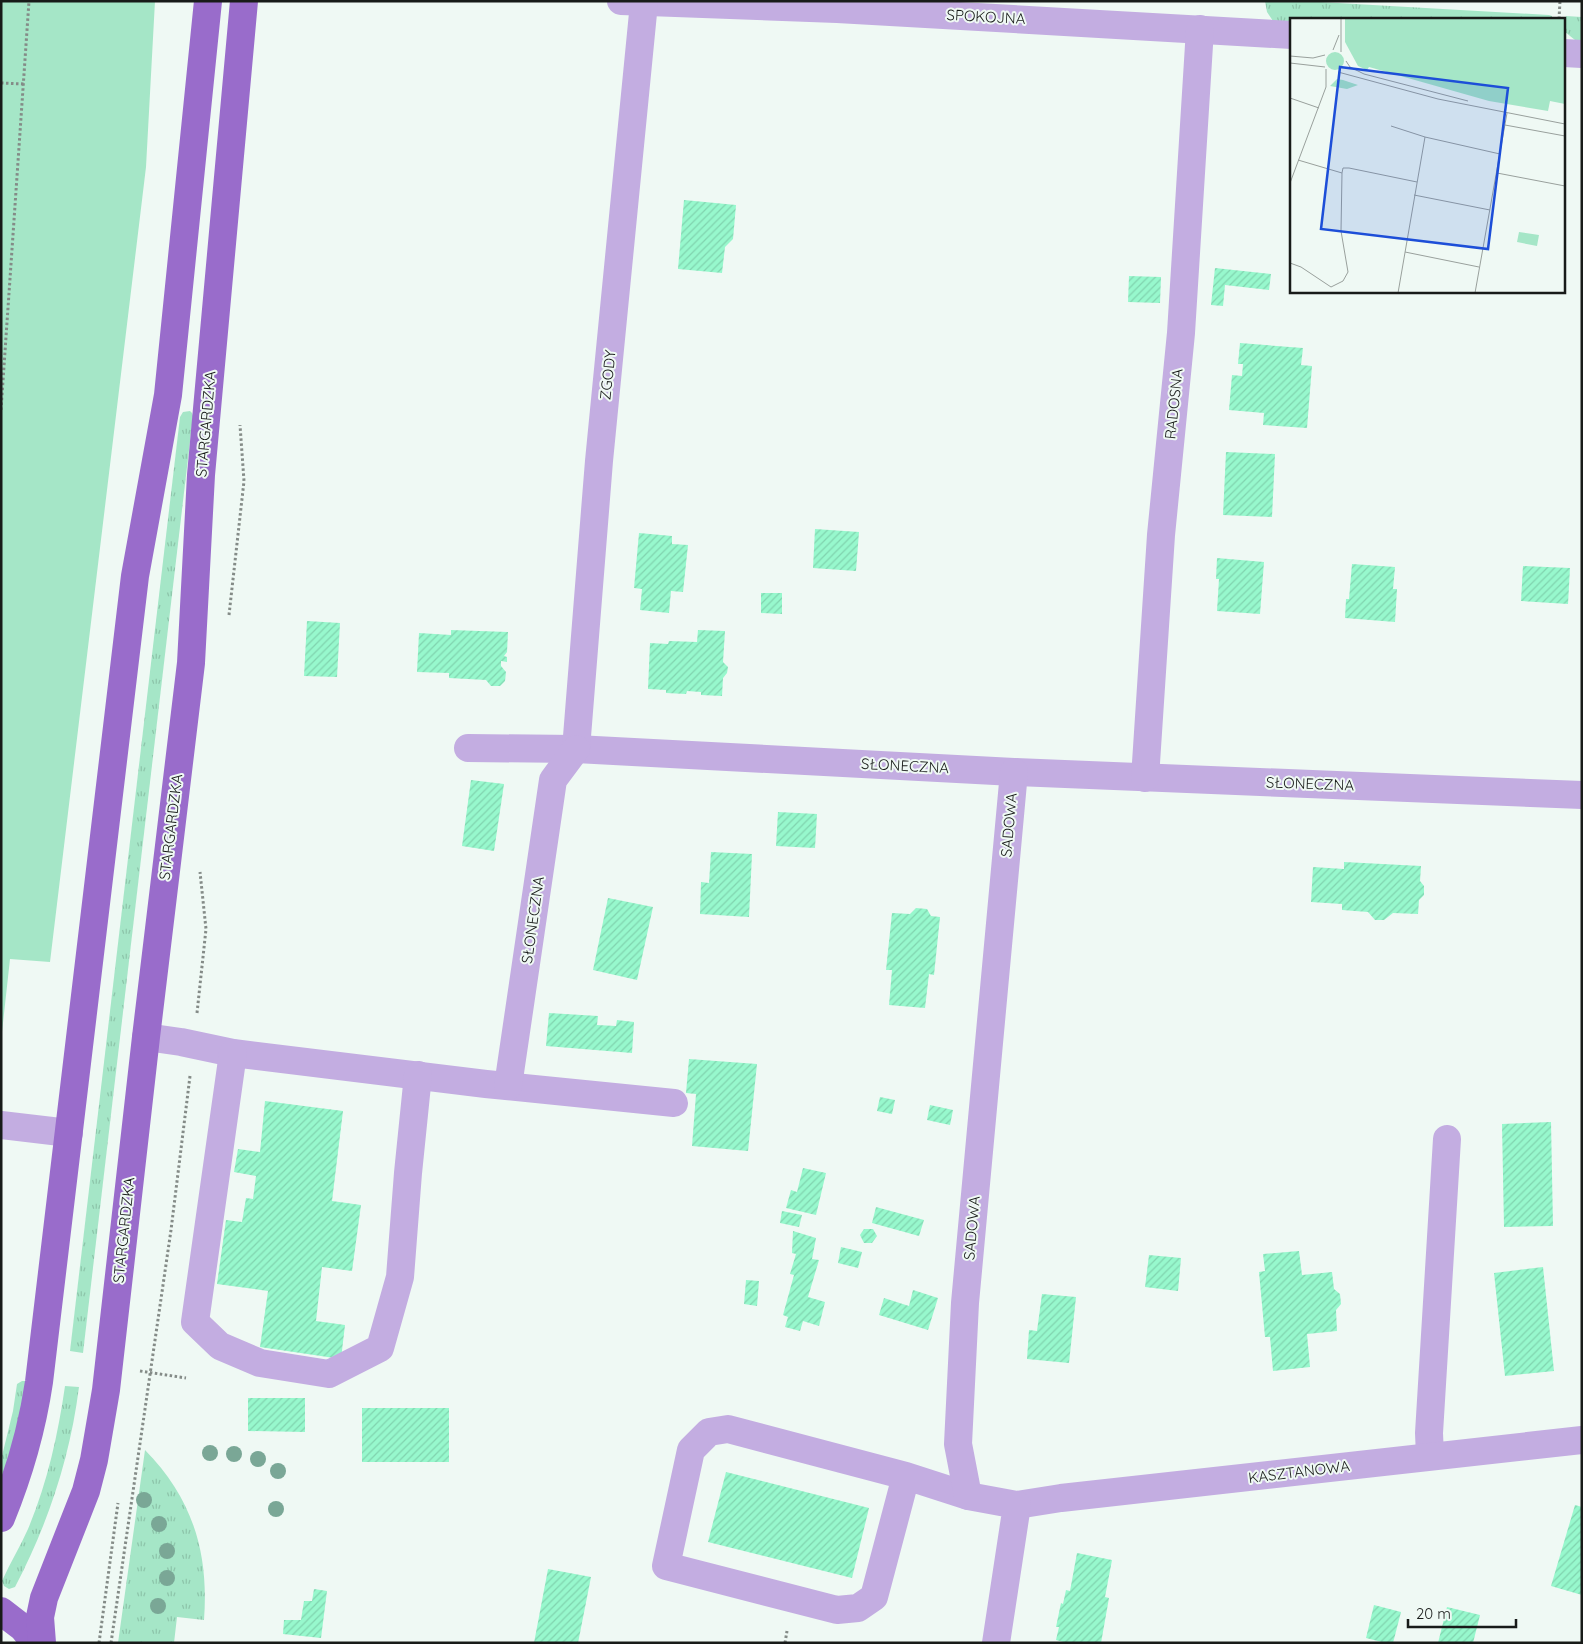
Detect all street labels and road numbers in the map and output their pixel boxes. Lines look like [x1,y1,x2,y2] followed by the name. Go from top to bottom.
[946,5,1026,28] street label: SPOKOJNA
[595,348,620,401] street label: ZGODY
[1160,367,1187,440] street label: RADOSNA
[191,370,220,478] street label: STARGARDZKA
[861,754,950,777] street label: SŁONECZNA
[1266,772,1355,795] street label: SŁONECZNA
[155,773,186,881] street label: STARGARDZKA
[996,792,1021,858] street label: SADOWA
[517,875,548,965] street label: SŁONECZNA
[108,1176,139,1284] street label: STARGARDZKA
[959,1195,984,1261] street label: SADOWA
[1247,1456,1351,1487] street label: KASZTANOWA

